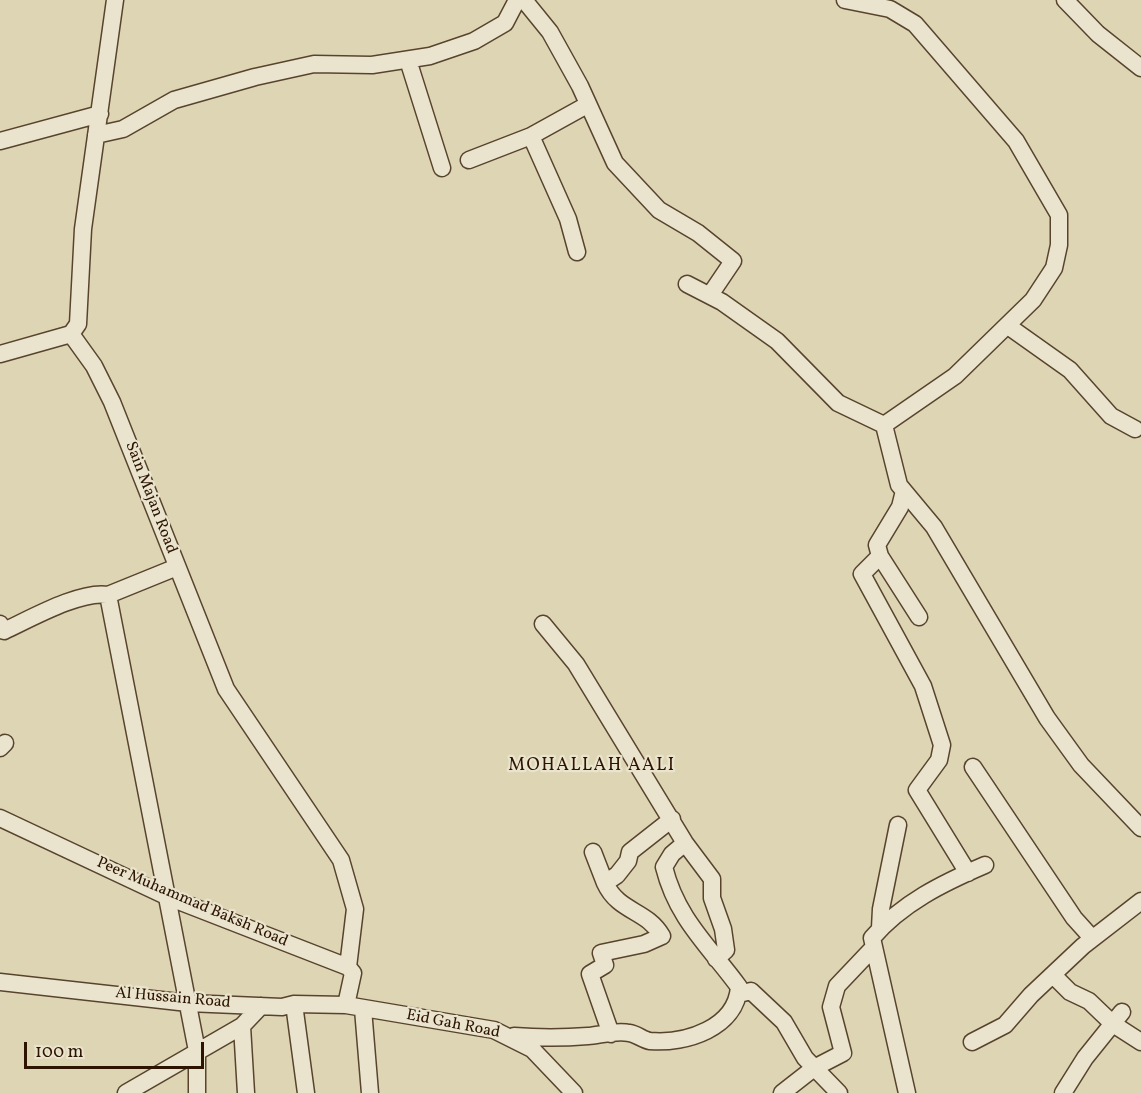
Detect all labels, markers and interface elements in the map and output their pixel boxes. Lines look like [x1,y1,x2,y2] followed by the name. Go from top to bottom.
[120,439,180,557] street label: Sain Majan Road
[508,756,676,778] district label: MOHALLAH AALI
[93,854,291,952] street label: Peer Muhammad Baksh Road
[115,984,231,1014] street label: Al Hussain Road
[404,1006,502,1044] street label: Eid Gah Road
[27,1030,207,1068] scale bar
[35,1040,84,1065] text: 100 m

